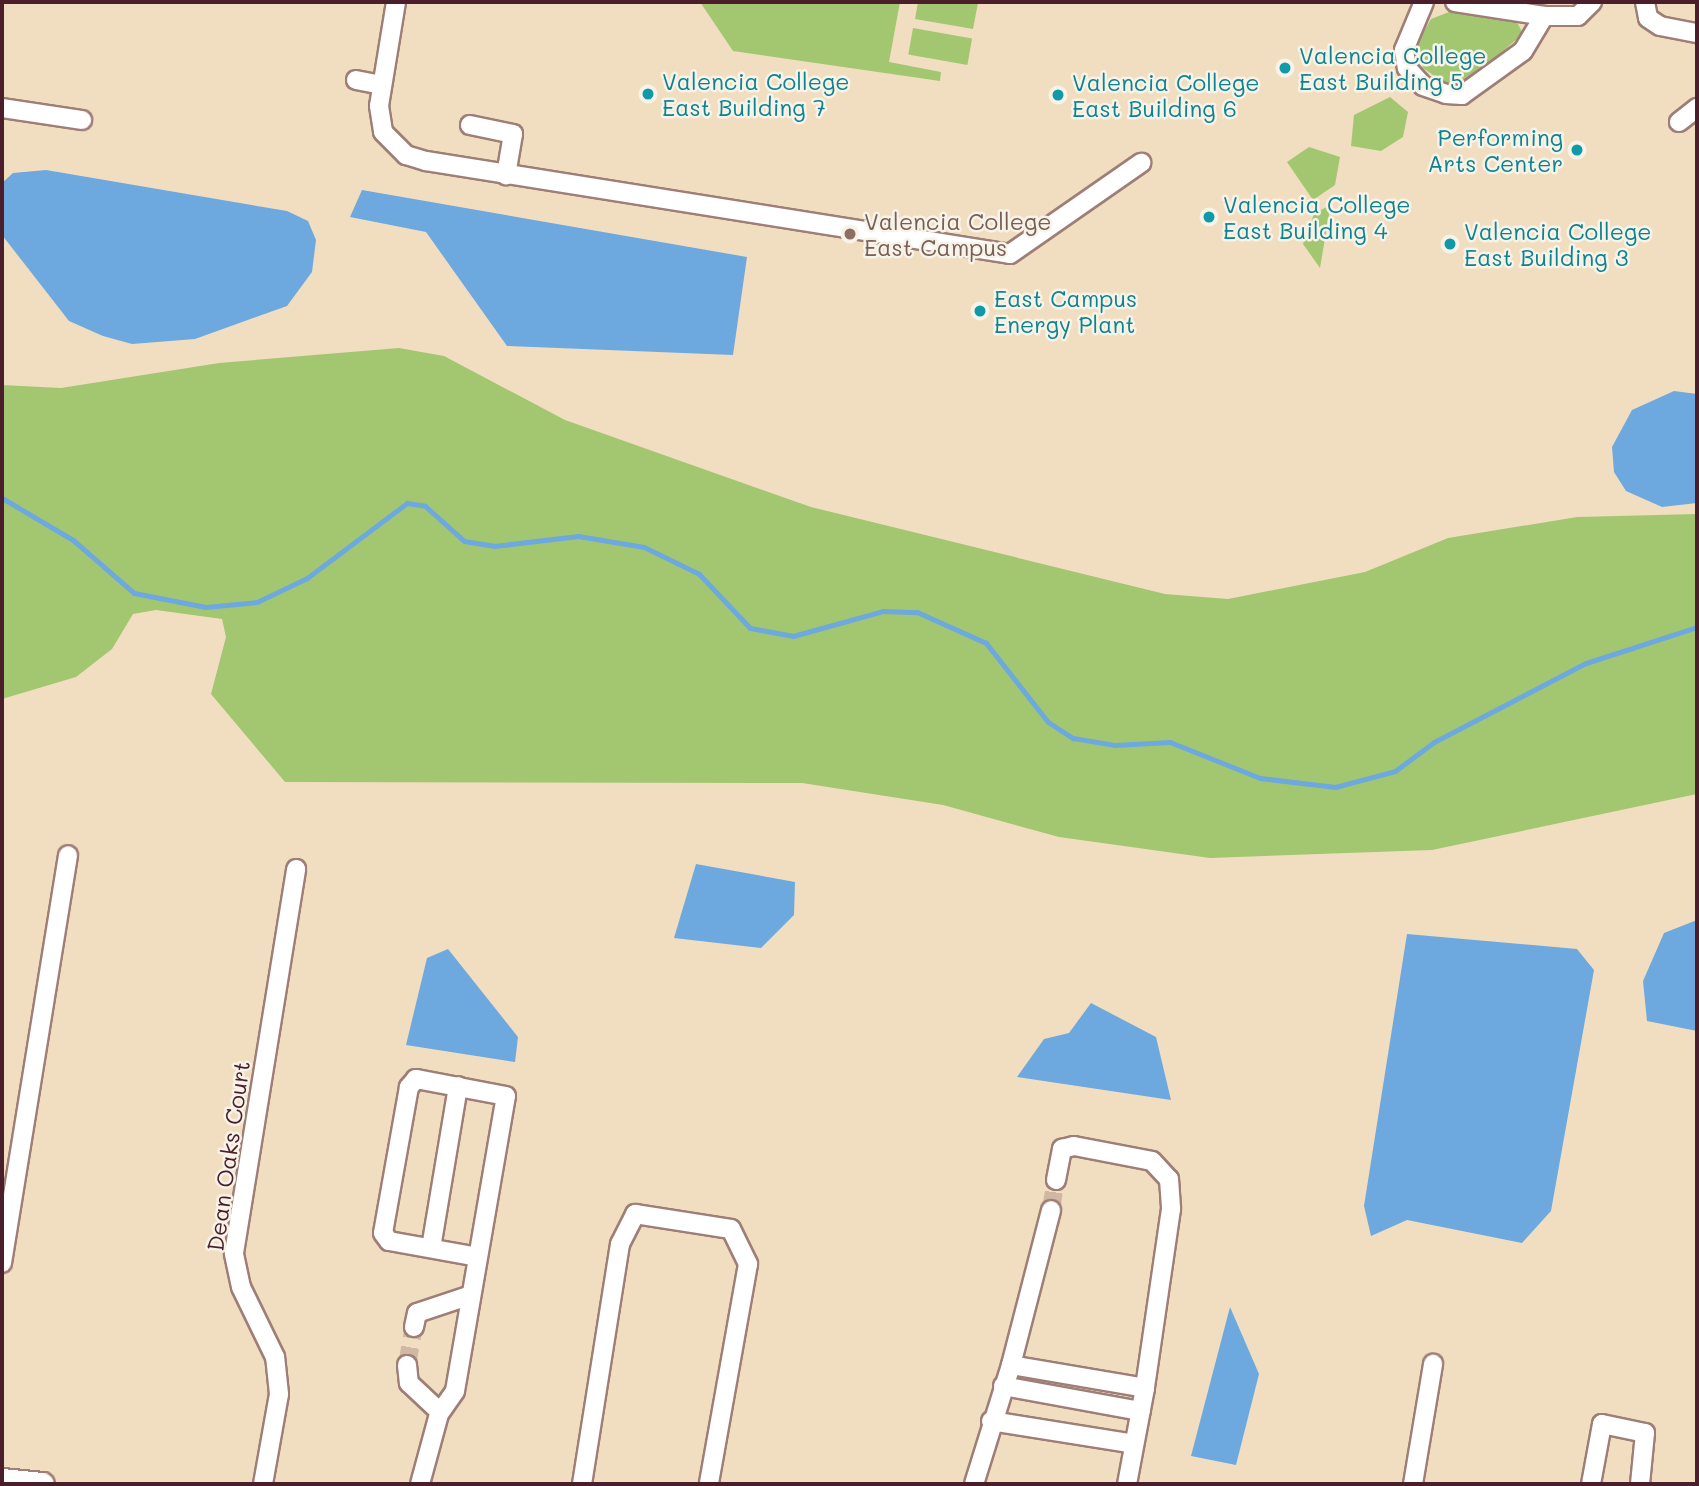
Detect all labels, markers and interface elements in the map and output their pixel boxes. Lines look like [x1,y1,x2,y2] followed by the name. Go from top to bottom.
[1299,41,1487,95] place label: Valencia College East Building 5
[1277,60,1293,76] marker: Valencia College East Building 5
[662,67,850,121] place label: Valencia College East Building 7
[1072,68,1260,122] place label: Valencia College East Building 6
[640,86,656,102] marker: Valencia College East Building 7
[1050,87,1066,103] marker: Valencia College East Building 6
[1428,123,1563,177] place label: Performing Arts Center
[1569,142,1585,158] marker: Performing Arts Center
[1223,190,1411,244] place label: Valencia College East Building 4
[864,207,1052,261] place label: Valencia College East Campus
[1201,209,1217,225] marker: Valencia College East Building 4
[1464,217,1652,271] place label: Valencia College East Building 3
[842,226,858,242] marker: Valencia College East Campus
[1442,236,1458,252] marker: Valencia College East Building 3
[994,284,1137,338] place label: East Campus Energy Plant
[972,303,988,319] marker: East Campus Energy Plant
[201,1059,255,1253] street label: Dean Oaks Court

